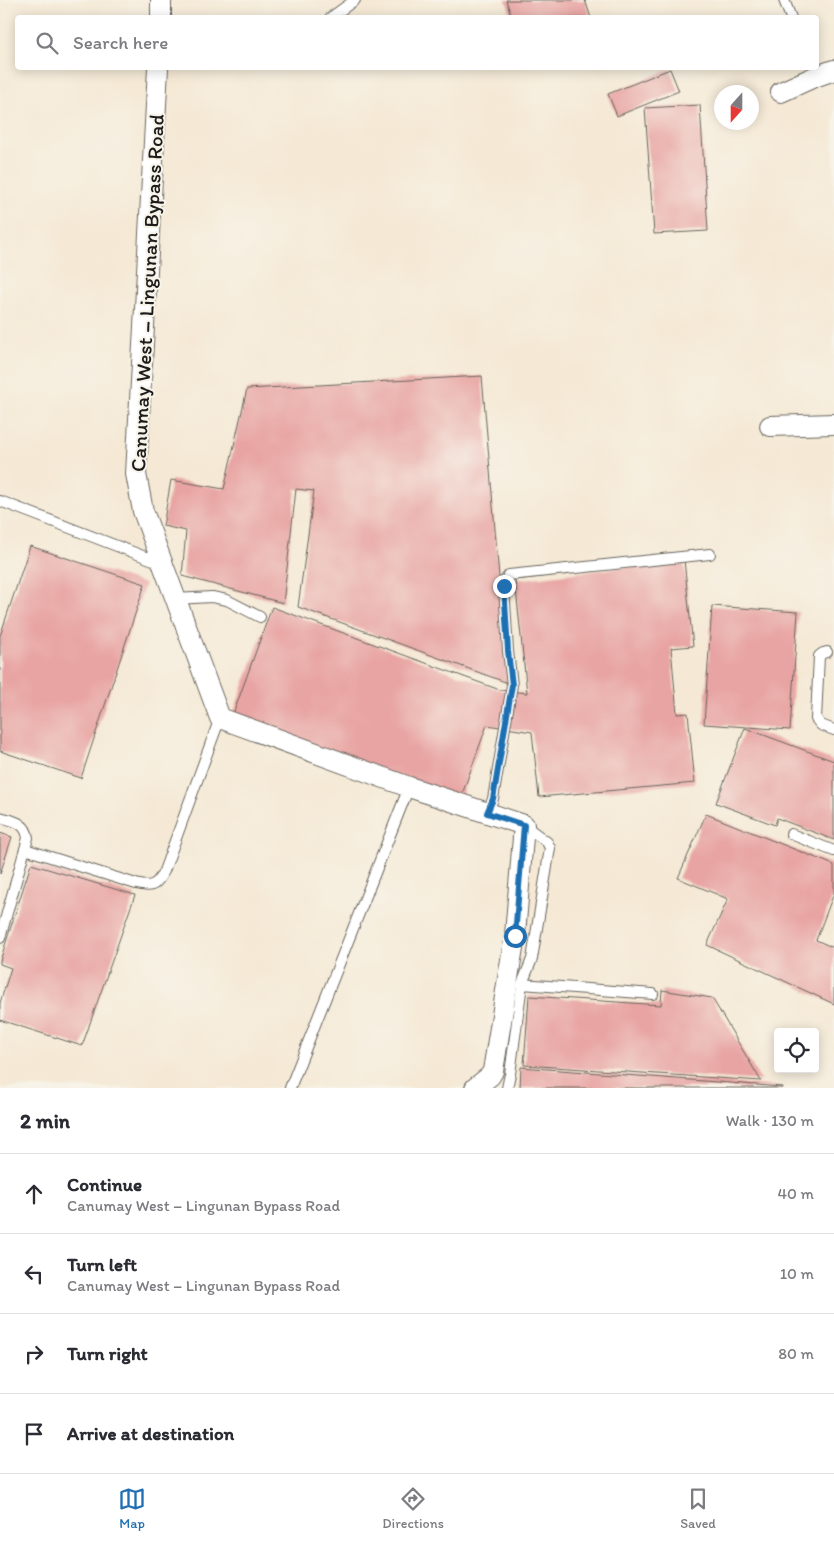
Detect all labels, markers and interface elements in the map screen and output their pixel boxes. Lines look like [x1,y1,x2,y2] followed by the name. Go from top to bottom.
[15,15,819,70] search box
[33,29,61,57] icon: search
[73,31,168,54] text: Search here
[714,85,759,130] north arrow
[125,113,169,473] street label: Canumay West – Lingunan Bypass Road
[493,575,516,598] route end
[504,925,527,948] route start
[774,1028,819,1073] map controls
[774,1028,819,1073] button: locate
[20,1108,70,1133] text: 2 min
[726,1111,814,1130] text: Walk · 130 m
[67,1173,142,1196] text: Continue
[20,1180,48,1208] icon: ahead
[777,1184,814,1203] text: 40 m
[67,1196,340,1215] text: Canumay West – Lingunan Bypass Road
[67,1253,137,1276] text: Turn left
[20,1260,48,1288] icon: left
[780,1264,814,1283] text: 10 m
[67,1276,340,1295] text: Canumay West – Lingunan Bypass Road
[20,1340,48,1368] icon: right
[67,1342,148,1365] text: Turn right
[778,1344,814,1363] text: 80 m
[20,1420,48,1448] icon: arrive
[67,1422,234,1445] text: Arrive at destination
[118,1485,146,1532] tab: Map
[382,1485,444,1532] tab: Directions
[680,1485,716,1532] tab: Saved

